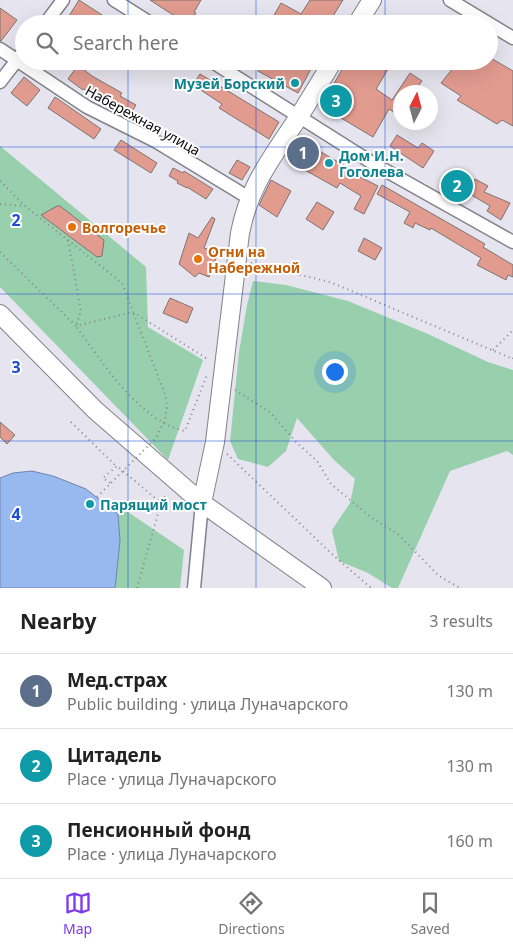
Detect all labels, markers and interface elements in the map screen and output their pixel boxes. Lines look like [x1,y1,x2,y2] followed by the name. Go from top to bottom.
[15,15,498,70] search box
[33,29,61,57] icon: search
[73,30,179,56] text: Search here
[174,74,285,93] place label: Музей Борский
[289,77,301,89] marker: Музей Борский
[82,81,204,159] street label: Набережная улица
[320,82,352,120] pin: 3
[393,85,438,130] north arrow
[287,134,319,172] pin: 1
[339,146,404,181] place label: Дом И.Н. Гоголева
[323,157,335,169] marker: Дом И.Н. Гоголева
[441,167,473,205] pin: 2
[11,209,21,231] text: 2
[82,218,166,237] place label: Волгоречье
[66,221,78,233] marker: Волгоречье
[208,242,300,277] place label: Огни на Набережной
[192,253,204,265] marker: Огни на Набережной
[11,356,21,378] text: 3
[322,359,348,385] your location
[100,495,207,514] place label: Парящий мост
[84,498,96,510] marker: Парящий мост
[11,503,21,525] text: 4
[20,607,96,635] text: Nearby
[429,610,493,632] text: 3 results
[67,667,167,693] text: Мед.страх
[31,680,41,702] text: 1
[446,680,493,702] text: 130 m
[67,693,348,715] text: Public building · улица Луначарского
[67,742,162,768] text: Цитадель
[31,755,41,777] text: 2
[446,755,493,777] text: 130 m
[67,768,277,790] text: Place · улица Луначарского
[67,817,250,843] text: Пенсионный фонд
[31,830,41,852] text: 3
[446,830,493,852] text: 160 m
[67,843,277,865] text: Place · улица Луначарского
[63,889,92,938] tab: Map
[218,889,285,938] tab: Directions
[411,889,450,938] tab: Saved

